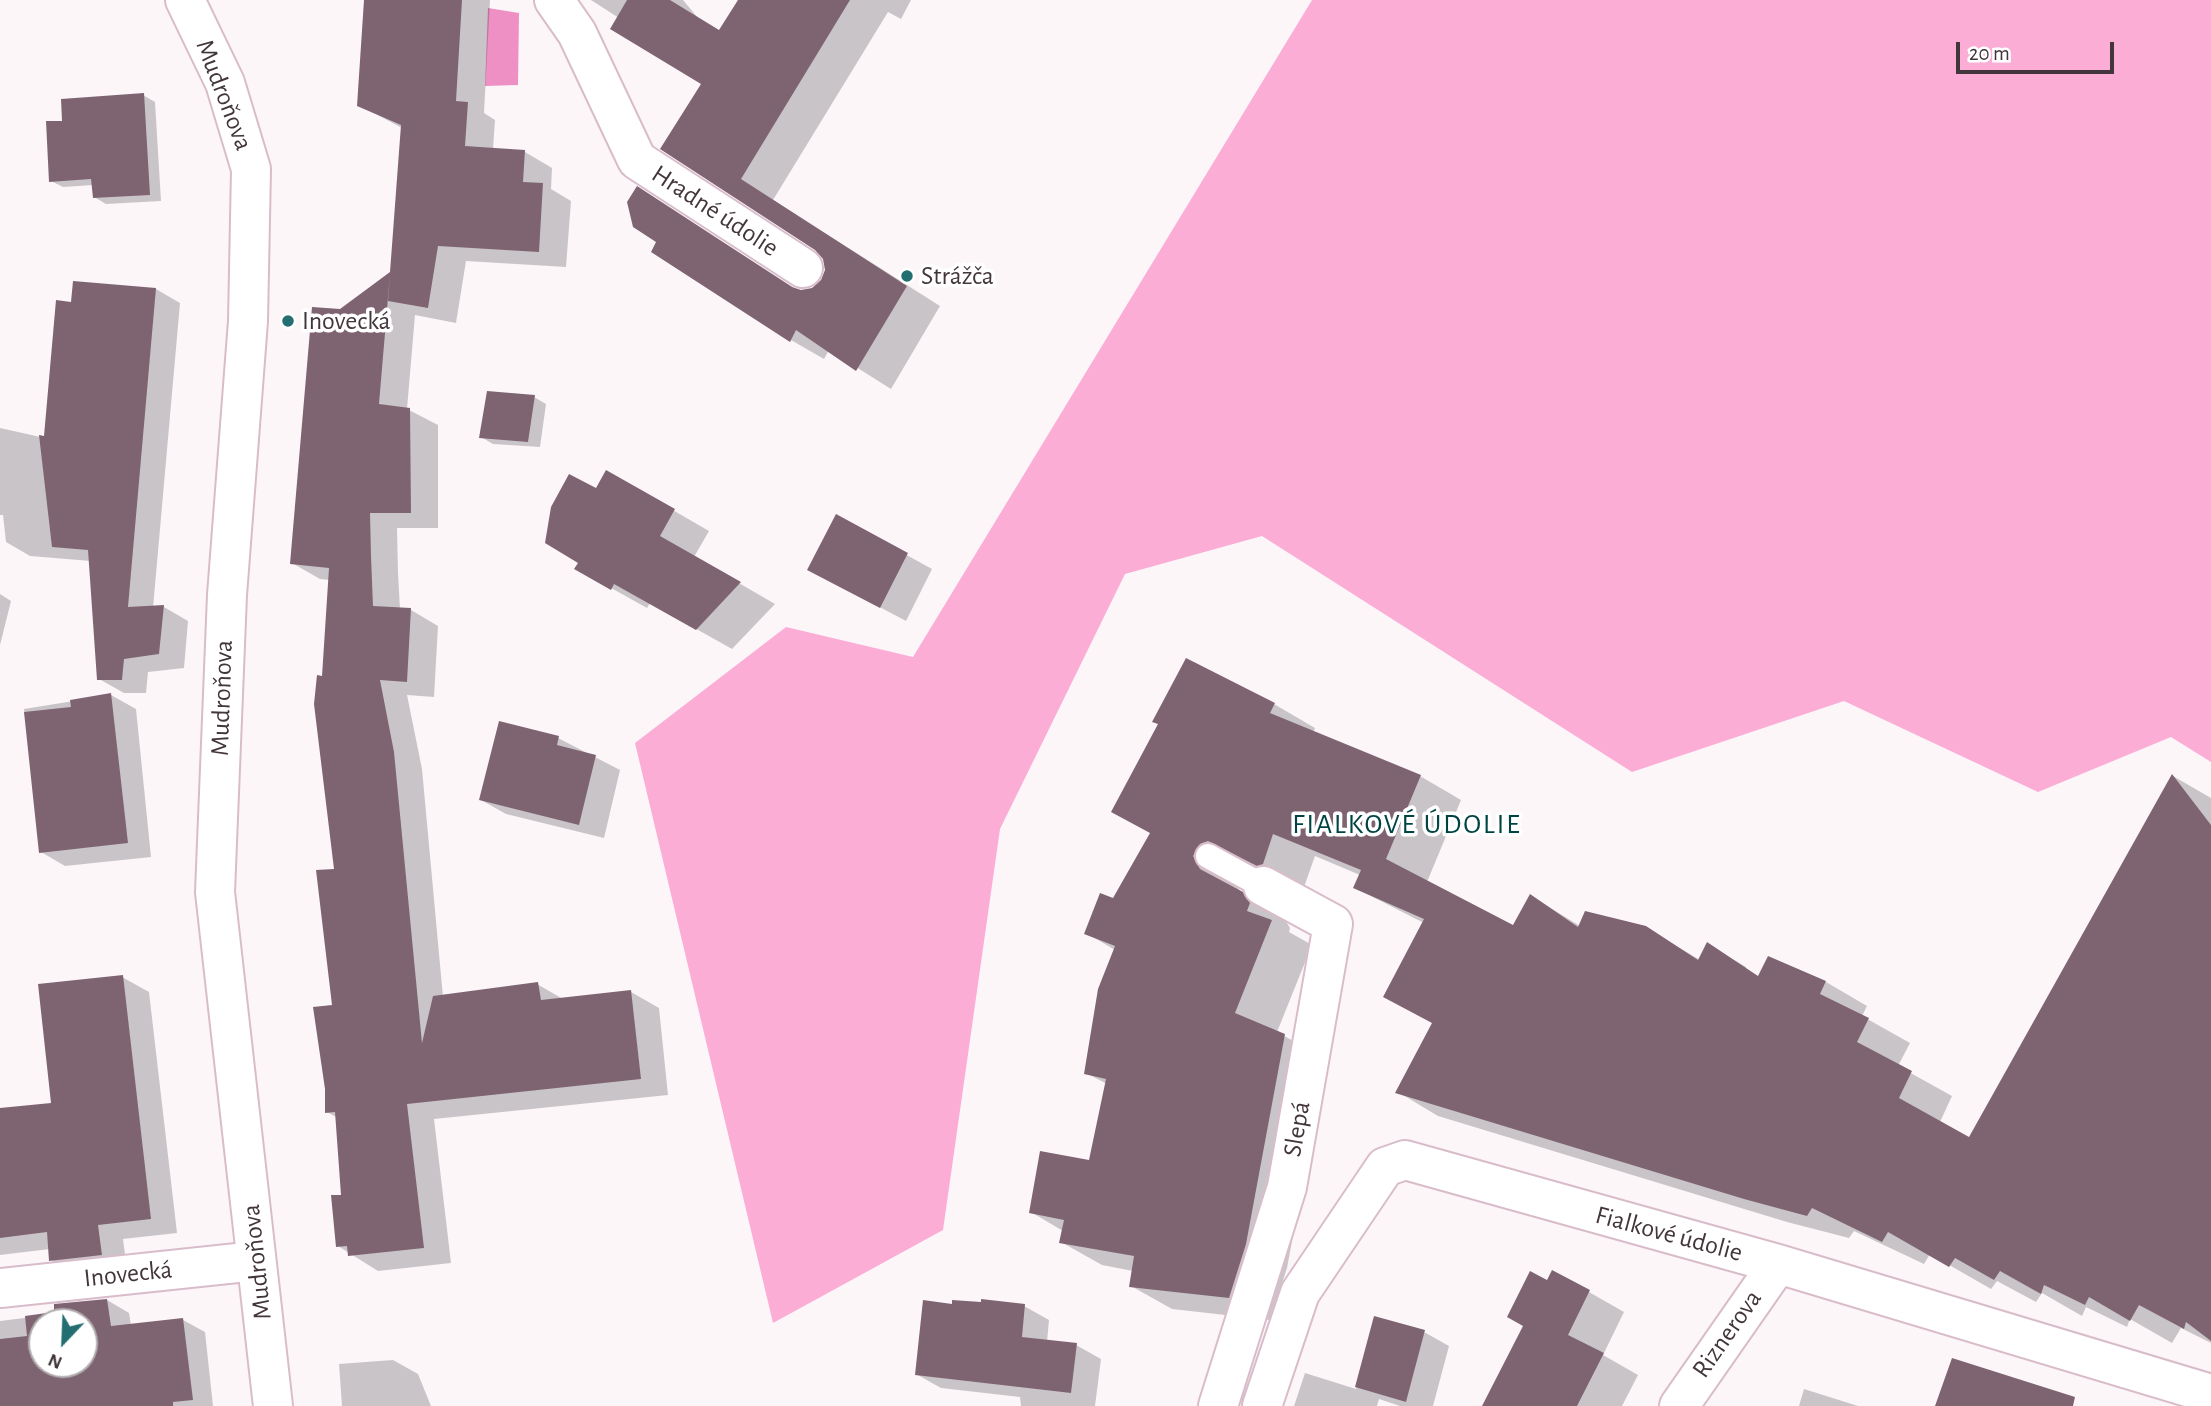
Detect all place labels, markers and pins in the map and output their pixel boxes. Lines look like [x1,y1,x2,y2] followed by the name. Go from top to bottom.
[921,260,994,292] place label: Strážča
[899,268,915,284] marker: Strážča
[302,305,391,337] place label: Inovecká
[280,313,296,329] marker: Inovecká

